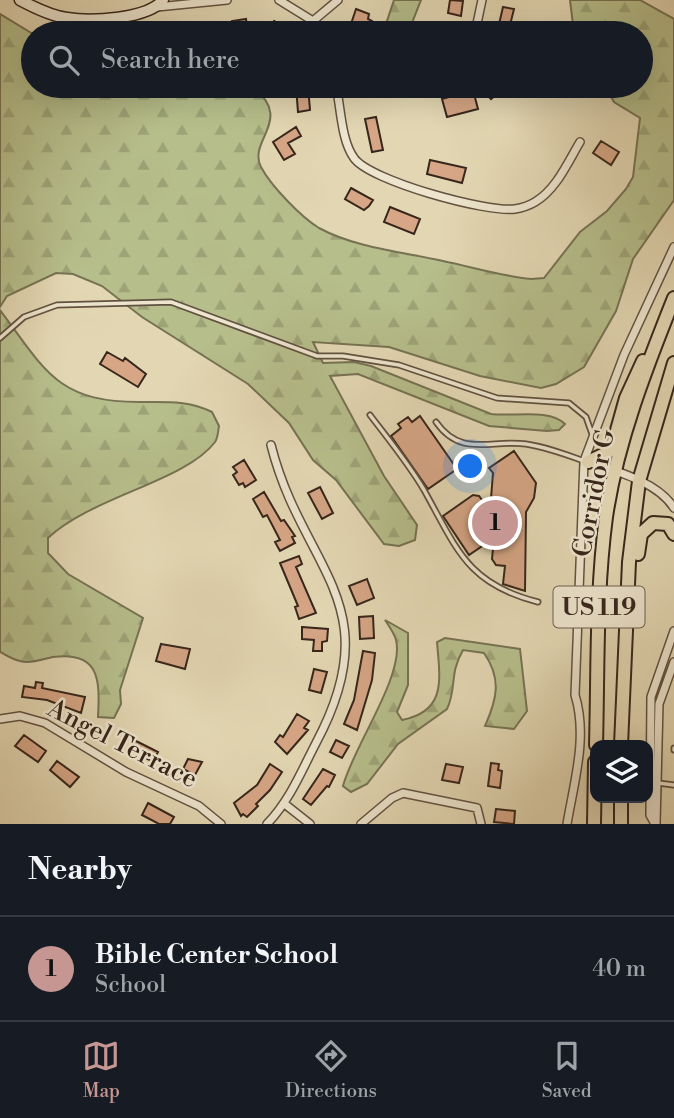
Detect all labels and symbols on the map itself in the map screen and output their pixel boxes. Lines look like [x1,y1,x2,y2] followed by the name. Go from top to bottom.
[566,426,622,560] street label: Corridor G
[453,449,487,483] your location
[472,497,518,549] pin: 1
[554,586,644,628] road number: US 119
[41,692,203,795] street label: Angel Terrace

